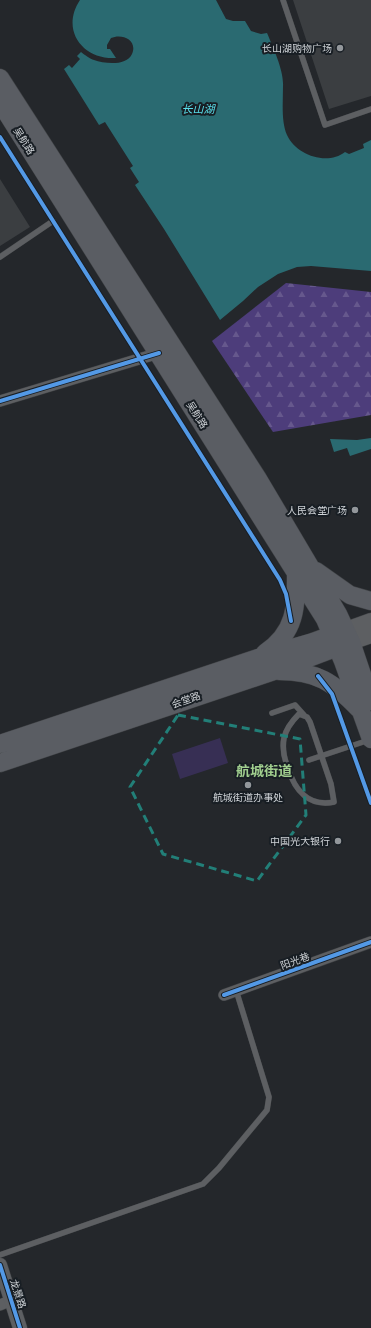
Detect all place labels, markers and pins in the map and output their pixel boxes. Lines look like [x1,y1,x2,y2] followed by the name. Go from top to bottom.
[262,43,332,54] place label: 长山湖购物广场
[335,43,345,53] marker: 长山湖购物广场
[287,505,347,516] place label: 人民会堂广场
[350,505,360,515] marker: 人民会堂广场
[243,780,253,790] marker: 航城街道办事处
[213,792,283,803] place label: 航城街道办事处
[270,836,330,847] place label: 中国光大银行
[333,836,343,846] marker: 中国光大银行

